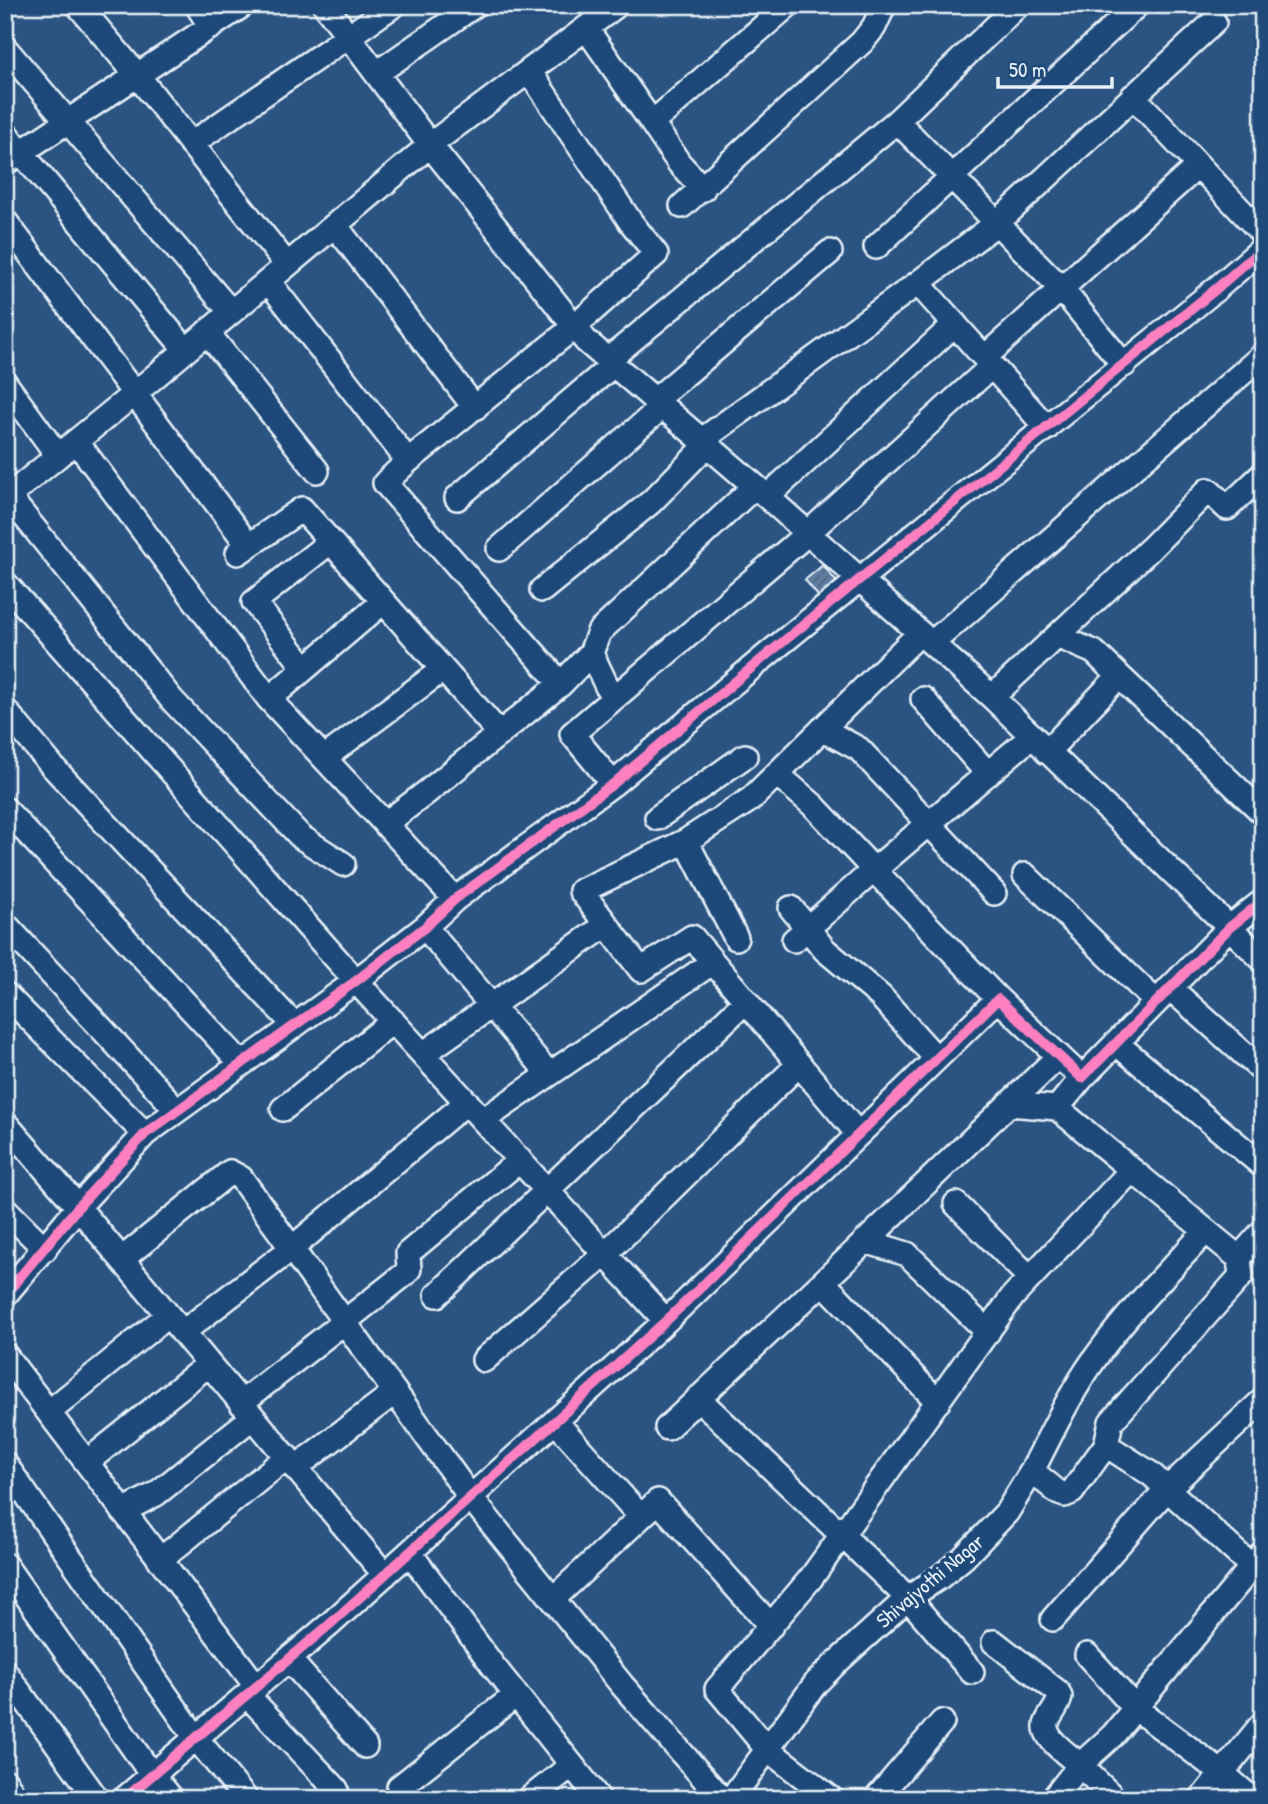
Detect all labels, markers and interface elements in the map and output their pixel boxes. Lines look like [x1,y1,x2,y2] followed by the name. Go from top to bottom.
[998,46,1112,90] scale bar
[1009,55,1046,84] text: 50 m
[870,1527,990,1634] street label: Shivajyothi Nagar

